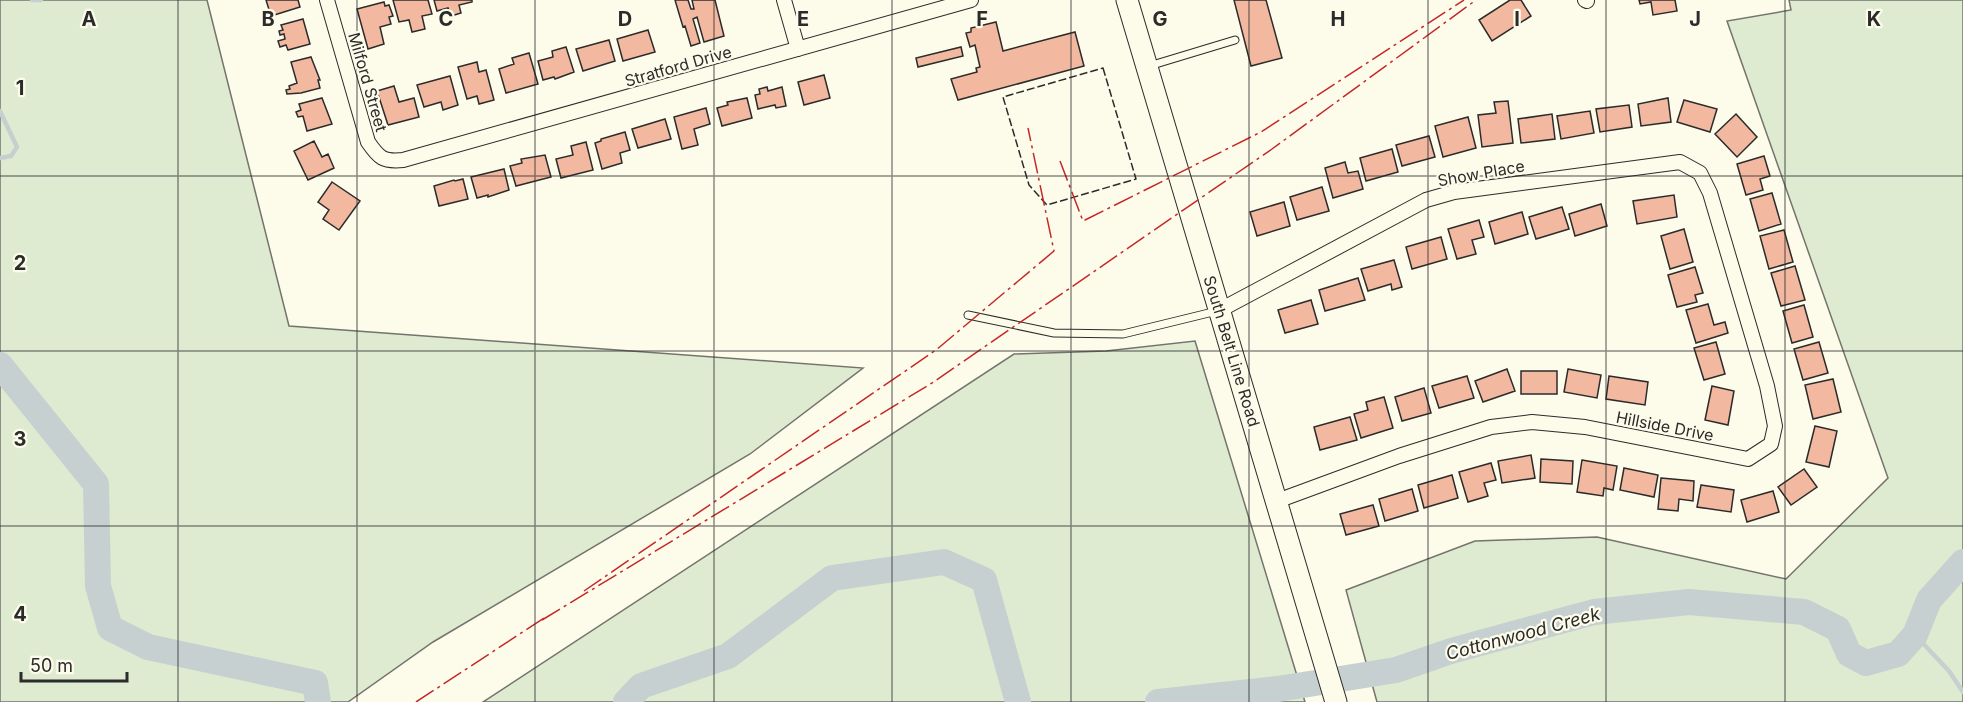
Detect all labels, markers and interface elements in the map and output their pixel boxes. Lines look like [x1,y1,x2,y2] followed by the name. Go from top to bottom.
[82,7,97,31] text: A
[261,7,275,31] text: B
[439,7,453,31] text: C
[618,7,632,31] text: D
[797,7,809,31] text: E
[976,7,988,31] text: F
[1152,7,1168,31] text: G
[1331,7,1345,31] text: H
[1514,7,1520,31] text: I
[1689,7,1701,31] text: J
[1867,7,1881,31] text: K
[344,30,392,134] street label: Milford Street
[622,41,734,91] street label: Stratford Drive
[16,76,24,100] text: 1
[1436,155,1526,191] street label: Show Place
[14,251,26,275] text: 2
[1199,273,1265,429] street label: South Belt Line Road
[1614,407,1716,445] street label: Hillside Drive
[14,427,26,451] text: 3
[13,602,27,626] text: 4
[1443,603,1603,664] water label: Cottonwood Creek
[21,645,128,683] scale bar
[30,655,73,676] text: 50 m

